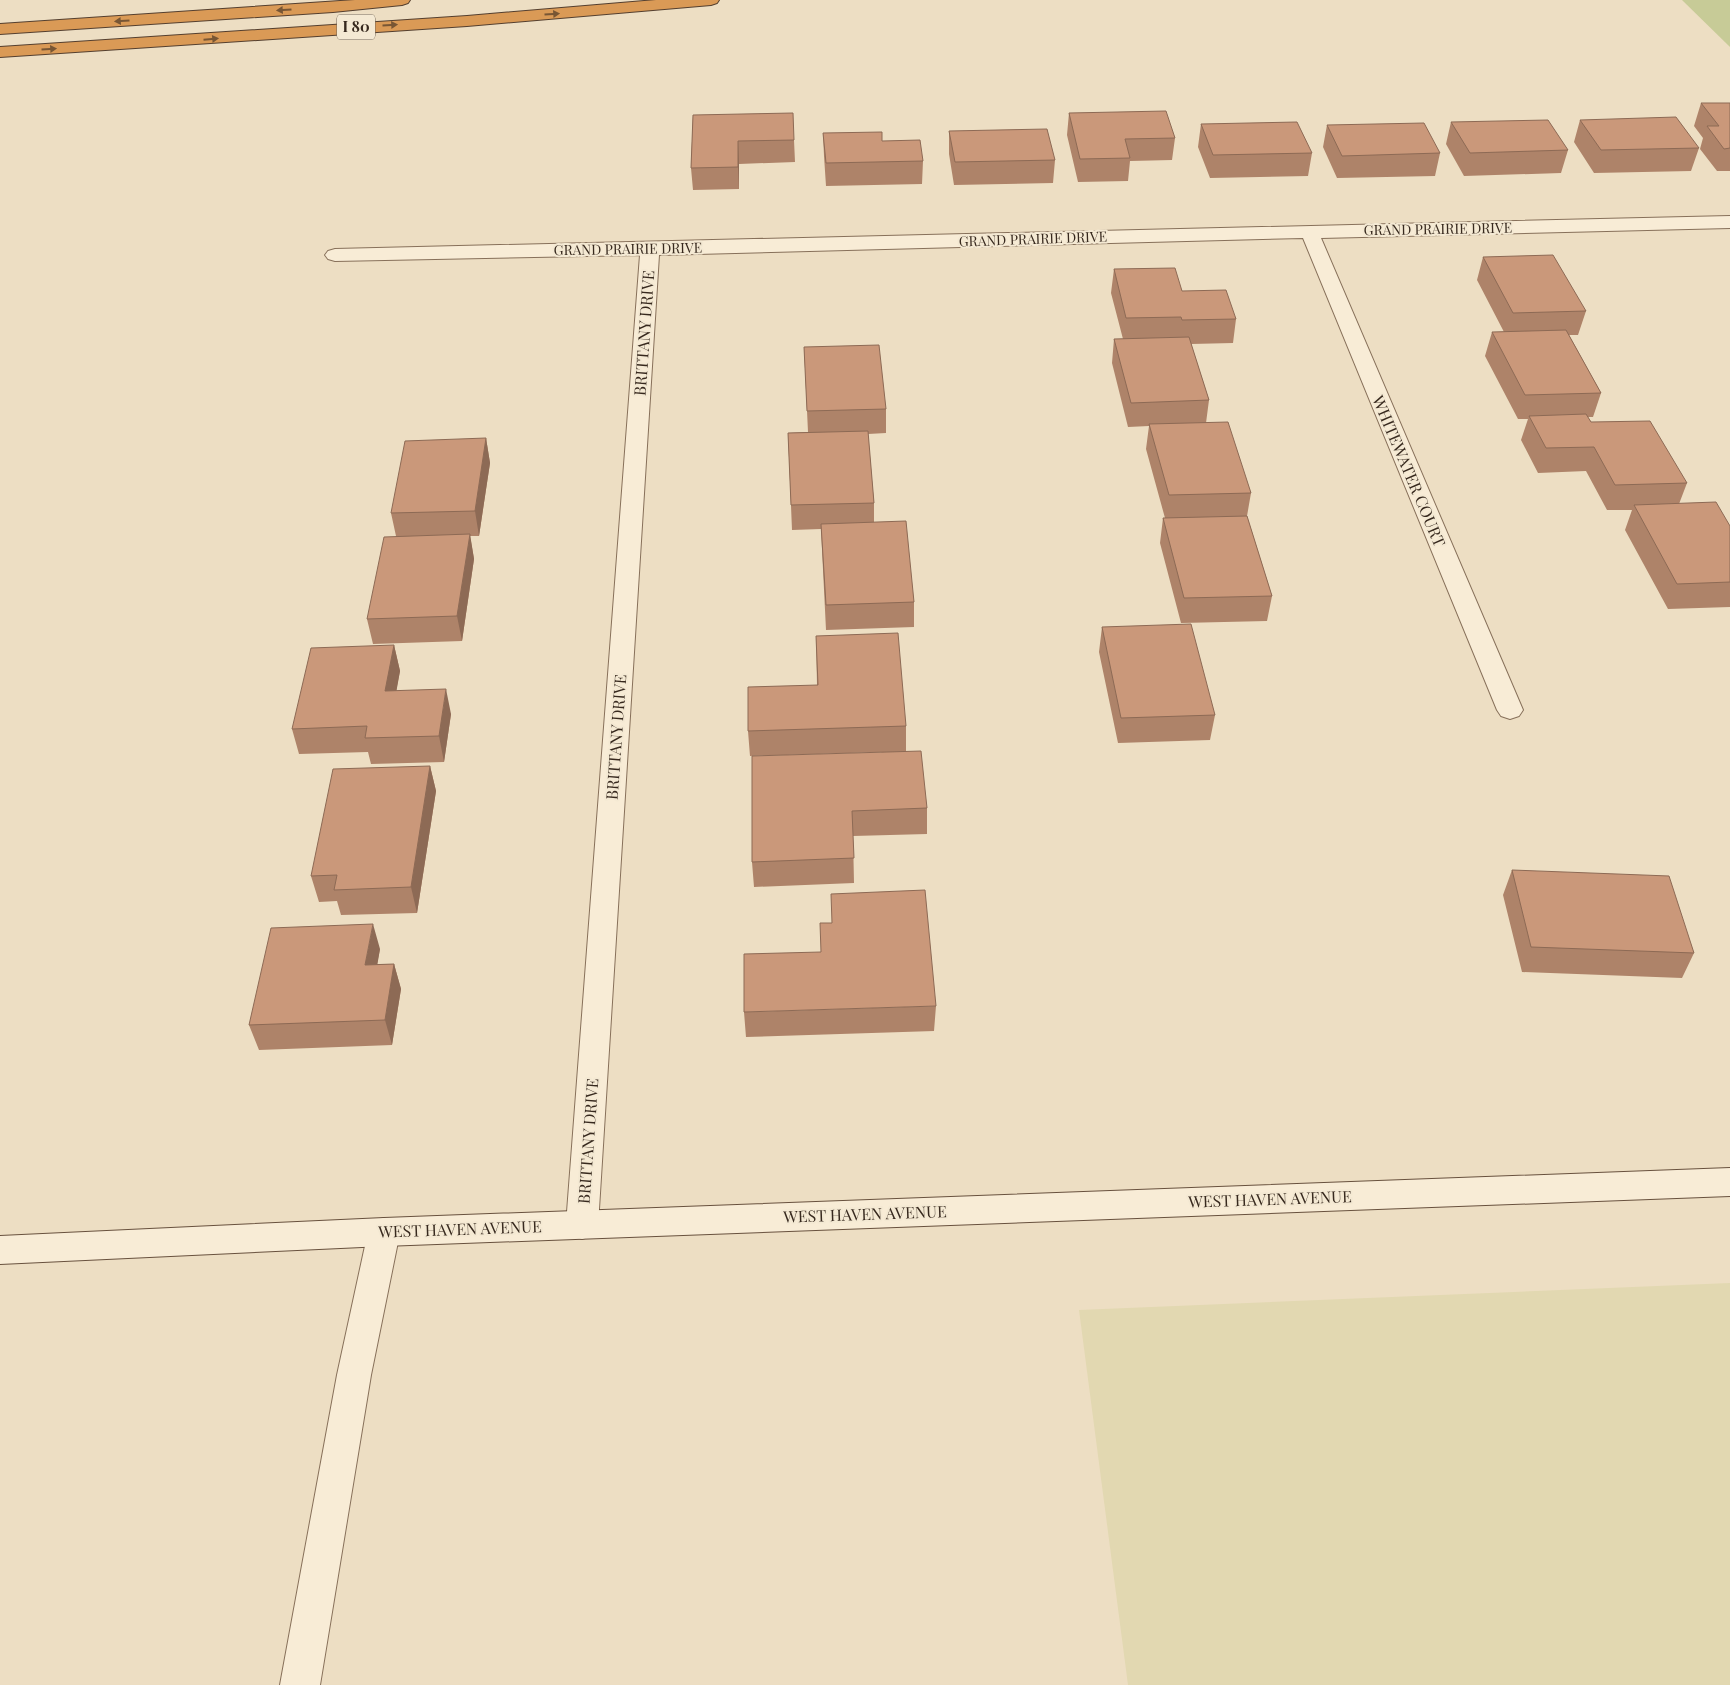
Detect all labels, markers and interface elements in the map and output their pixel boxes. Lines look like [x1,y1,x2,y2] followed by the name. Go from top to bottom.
[276,6,292,14] one-way arrow
[545,10,561,18] one-way arrow
[337,15,375,40] road number: I 80
[114,17,130,25] one-way arrow
[383,21,399,29] one-way arrow
[203,34,219,42] one-way arrow
[41,45,57,53] one-way arrow
[1364,218,1512,239] street label: GRAND PRAIRIE DRIVE
[958,226,1108,251] street label: GRAND PRAIRIE DRIVE
[554,238,702,259] street label: GRAND PRAIRIE DRIVE
[629,269,658,396] street label: BRITTANY DRIVE
[1368,391,1451,550] street label: WHITEWATER COURT
[601,673,630,800] street label: BRITTANY DRIVE
[573,1077,602,1204] street label: BRITTANY DRIVE
[1187,1185,1352,1212] street label: WEST HAVEN AVENUE
[782,1200,947,1227] street label: WEST HAVEN AVENUE
[377,1215,542,1242] street label: WEST HAVEN AVENUE

